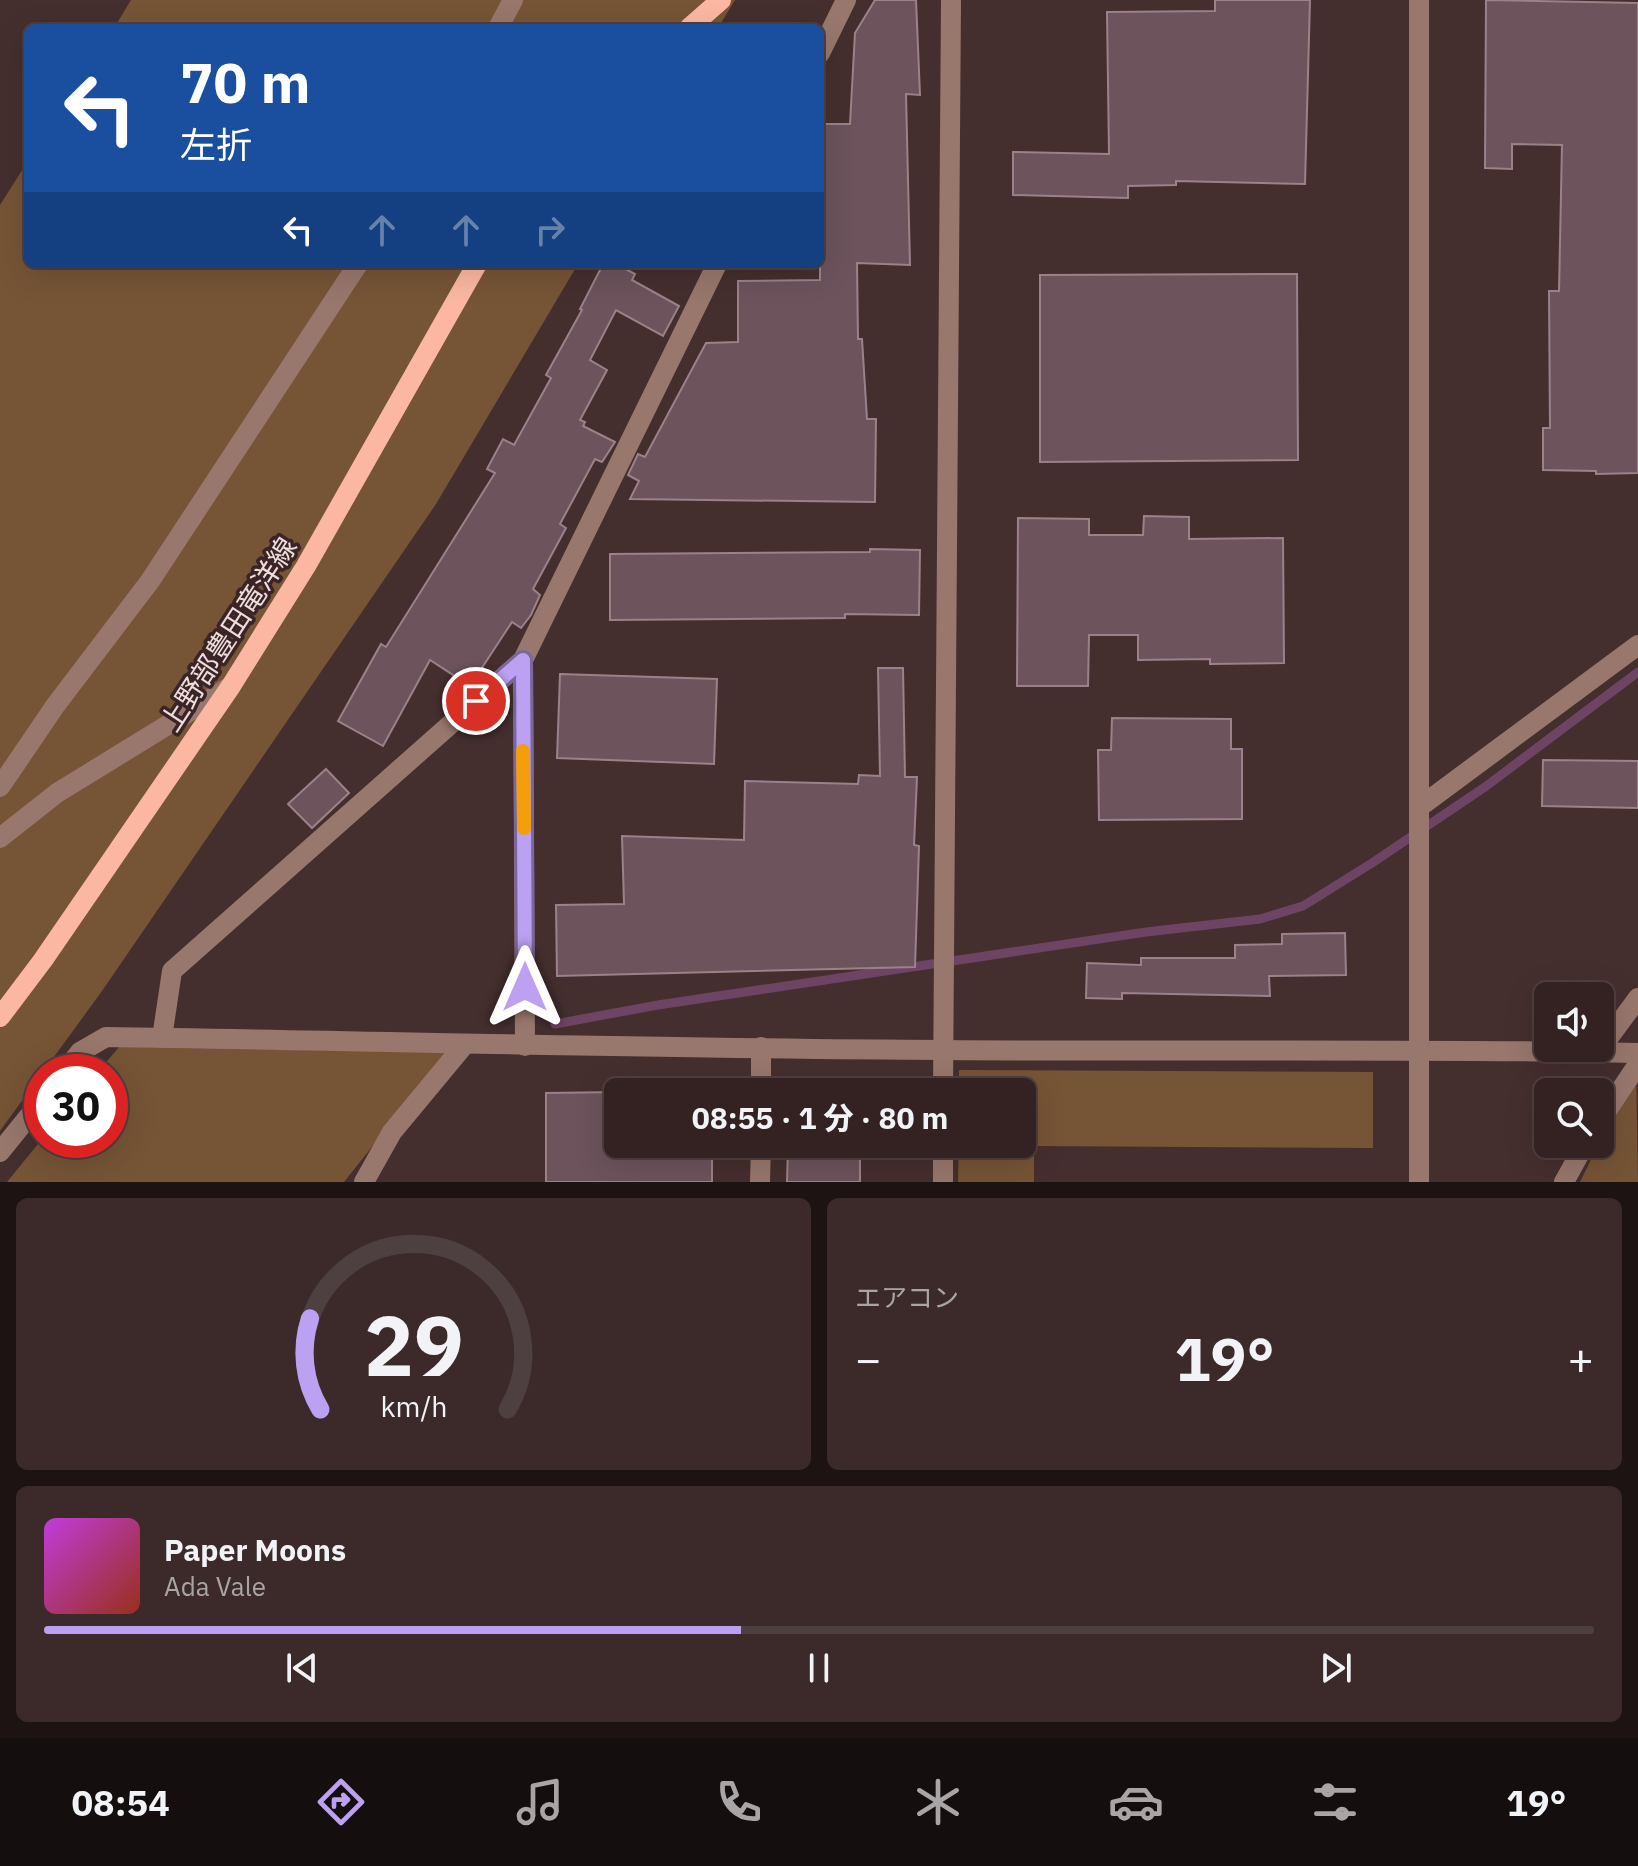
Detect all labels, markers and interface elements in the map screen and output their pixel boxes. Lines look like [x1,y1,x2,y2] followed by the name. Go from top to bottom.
[180,46,310,118] text: 70 m
[48,56,152,160] icon: left
[180,121,252,168] text: 左折
[276,208,320,252] icon: left
[360,208,404,252] icon: ahead
[444,208,488,252] icon: ahead
[528,208,572,252] icon: right
[151,530,305,738] street label: 上野部豊田竜洋線
[442,667,510,735] pin
[454,679,498,723] icon: arrive
[483,945,567,1029] position arrow
[1534,982,1614,1158] map controls
[1534,982,1614,1062] button: sound
[24,1054,128,1158] speed limit sign: 30
[1534,1078,1614,1158] button: search
[692,1098,948,1137] text: 08:55 · 1 分 · 80 m
[855,1280,959,1314] text: エアコン
[364,1291,463,1399] text: 29
[1174,1319,1275,1398] text: 19°
[855,1330,881,1387] text: −
[1568,1330,1594,1387] text: +
[380,1388,447,1425] text: km/h
[164,1530,346,1569] text: Paper Moons
[164,1569,266,1603] text: Ada Vale
[280,1646,324,1690] icon: previous
[797,1646,841,1690] icon: pause
[1314,1646,1358,1690] icon: next
[313,1774,369,1830] icon: directions
[512,1774,568,1830] icon: music
[711,1774,767,1830] icon: phone
[910,1774,966,1830] icon: climate
[1108,1774,1164,1830] icon: car
[1307,1774,1363,1830] icon: filters
[71,1779,170,1826] text: 08:54
[1506,1779,1566,1826] text: 19°

